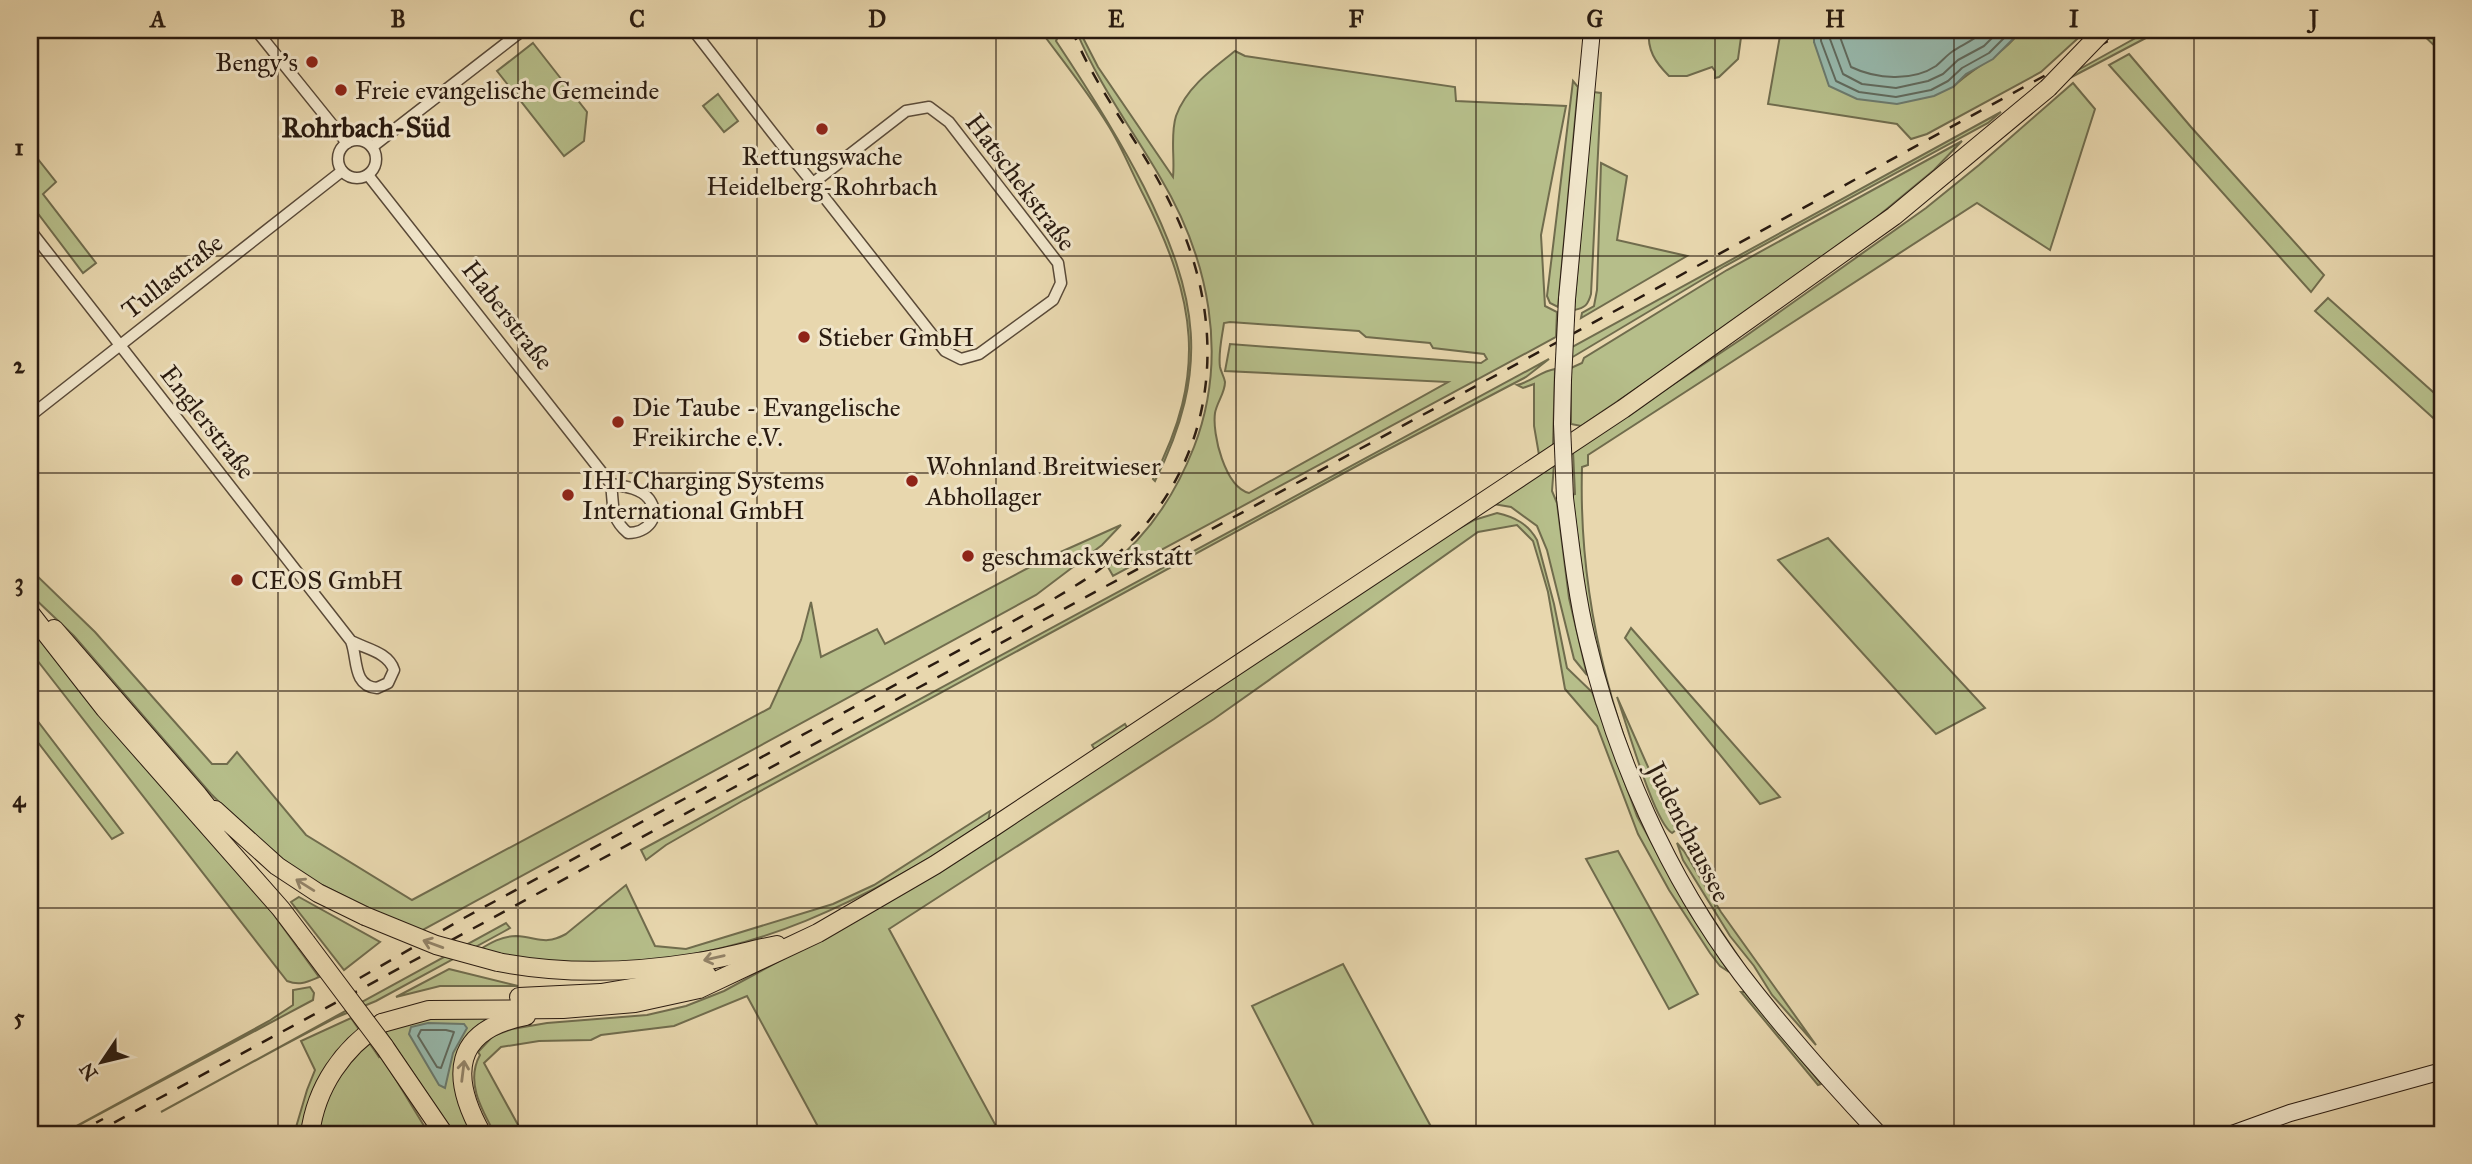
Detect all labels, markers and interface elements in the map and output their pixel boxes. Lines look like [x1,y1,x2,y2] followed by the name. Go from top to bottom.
[148,5,166,33] text: A
[390,5,406,33] text: B
[629,5,645,33] text: C
[868,5,886,33] text: D
[1108,5,1125,33] text: E
[1348,5,1364,33] text: F
[1587,5,1604,33] text: G
[1825,5,1845,33] text: H
[2069,5,2079,33] text: I
[2306,5,2319,34] text: J
[215,46,298,78] place label: Bengy's
[304,54,320,70] marker: Bengy's
[355,74,659,106] place label: Freie evangelische Gemeinde
[333,82,349,98] marker: Freie evangelische Gemeinde
[959,107,1083,257] street label: Hatschekstraße
[281,110,451,145] district label: Rohrbach-Süd
[814,121,830,137] marker: Rettungswache Heidelberg-Rohrbach
[14,133,24,161] text: 1
[706,140,938,202] place label: Rettungswache Heidelberg-Rohrbach
[115,226,229,326] street label: Tullastraße
[455,254,561,376] street label: Haberstraße
[818,321,974,353] place label: Stieber GmbH
[796,329,812,345] marker: Stieber GmbH
[13,351,25,379] text: 2
[154,359,263,486] street label: Englerstraße
[632,391,901,453] place label: Die Taube - Evangelische Freikirche e.V.
[610,414,626,430] marker: Die Taube - Evangelische Freikirche e.V.
[925,450,1161,512] place label: Wohnland Breitwieser Abhollager
[582,464,824,526] place label: IHI Charging Systems International GmbH
[904,473,920,489] marker: Wohnland Breitwieser Abhollager
[560,487,576,503] marker: IHI Charging Systems International GmbH
[982,540,1193,572] place label: geschmackwerkstatt
[960,548,976,564] marker: geschmackwerkstatt
[251,564,403,596] place label: CEOS GmbH
[14,568,24,597] text: 3
[229,572,245,588] marker: CEOS GmbH
[1639,754,1738,907] street label: Judenchaussee
[13,785,27,813] text: 4
[295,877,315,891] one-way arrow
[422,937,444,949] one-way arrow
[703,952,726,966] one-way arrow
[14,1003,25,1031] text: 5
[66,1028,136,1098] north arrow
[74,1058,103,1085] text: N
[457,1060,470,1082] one-way arrow

